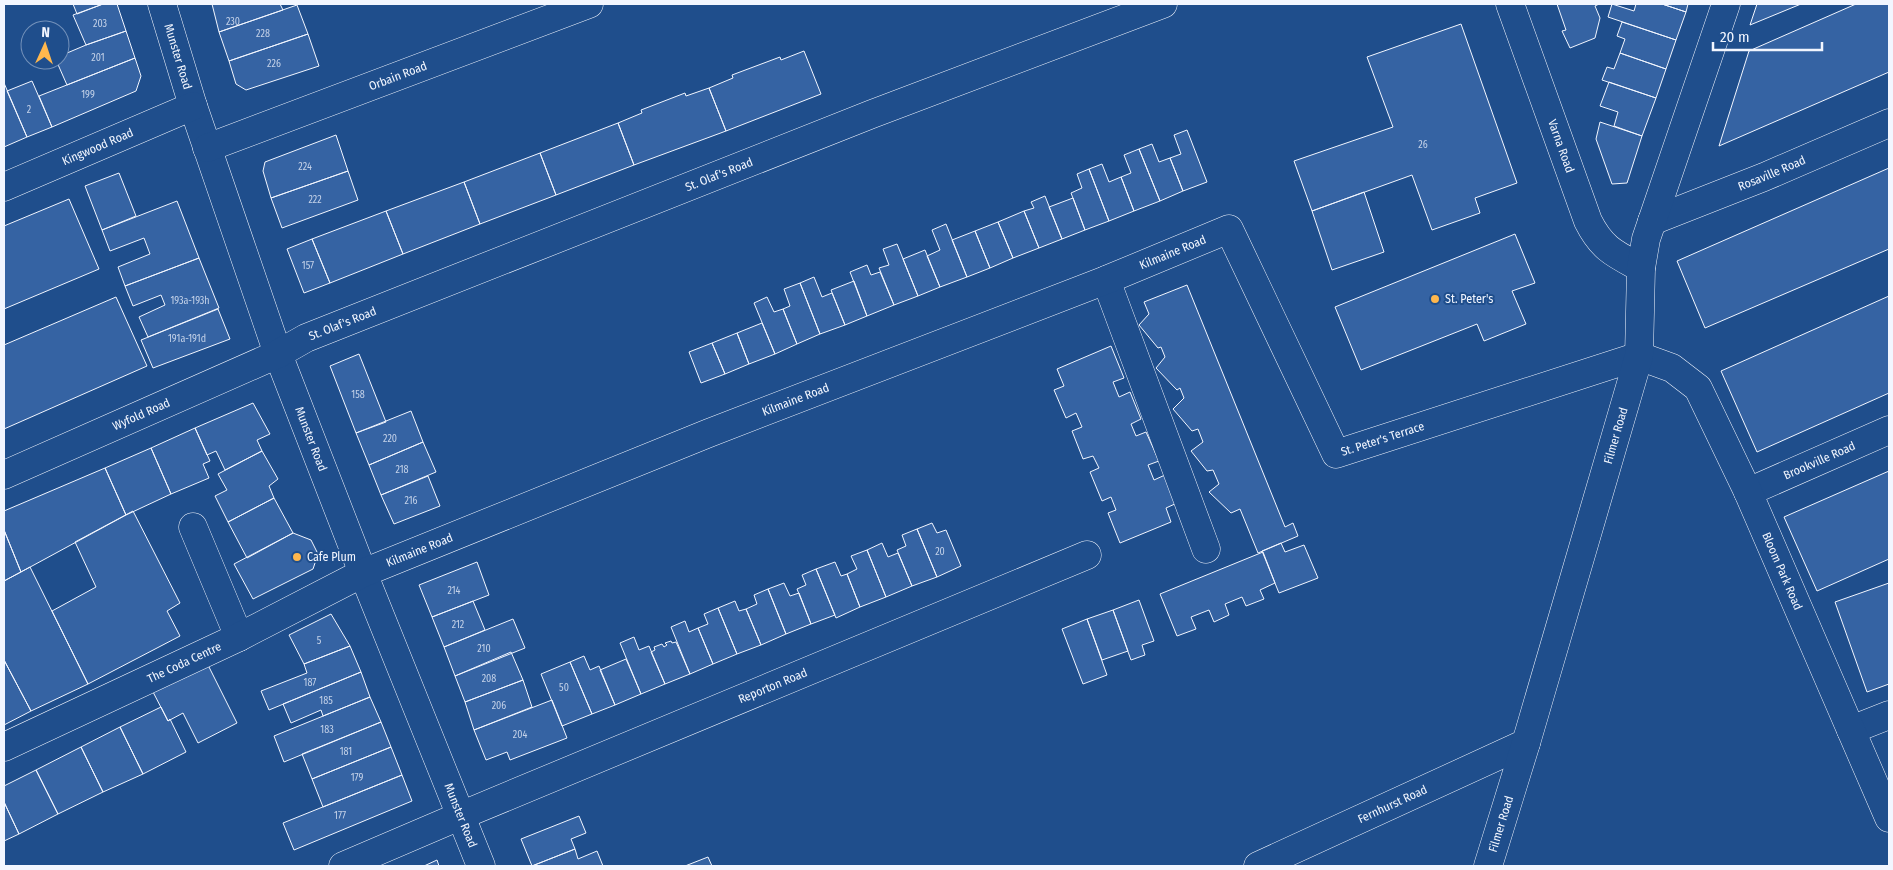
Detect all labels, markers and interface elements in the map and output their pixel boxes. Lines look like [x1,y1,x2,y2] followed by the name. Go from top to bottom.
[226,16,240,28] house number: 230
[93,18,108,30] house number: 203
[20,20,70,70] north arrow
[1713,20,1822,52] scale bar
[161,22,195,91] street label: Munster Road
[41,24,50,41] text: N
[256,28,270,40] house number: 228
[1720,28,1750,46] text: 20 m
[91,52,105,64] house number: 201
[267,58,281,70] house number: 226
[367,59,429,93] street label: Orbain Road
[81,89,95,101] house number: 199
[27,104,32,116] house number: 2
[1545,118,1577,175] street label: Varna Road
[60,125,135,168] street label: Kingwood Road
[1418,139,1428,151] house number: 26
[1736,153,1808,193] street label: Rosaville Road
[683,155,755,194] street label: St. Olaf's Road
[298,161,312,173] house number: 224
[308,194,322,206] house number: 222
[1137,232,1208,272] street label: Kilmaine Road
[302,260,314,272] house number: 157
[1445,292,1493,306] place label: St. Peter's
[1429,293,1441,305] marker: St. Peter's
[170,295,210,307] house number: 193a-193h
[307,304,378,343] street label: St. Olaf's Road
[168,333,206,345] house number: 191a-191d
[760,380,831,419] street label: Kilmaine Road
[351,389,365,401] house number: 158
[110,396,172,433] street label: Wyfold Road
[292,405,330,473] street label: Munster Road
[1601,406,1631,465] street label: Filmer Road
[1339,419,1426,459] street label: St. Peter's Terrace
[383,433,397,445] house number: 220
[1781,439,1857,483] street label: Brookville Road
[395,464,409,476] house number: 218
[404,495,418,507] house number: 216
[384,530,455,570] street label: Kilmaine Road
[1759,530,1805,612] street label: Bloom Park Road
[935,546,945,558] house number: 20
[307,550,356,564] place label: Cafe Plum
[291,551,303,563] marker: Cafe Plum
[448,585,461,597] house number: 214
[452,619,465,631] house number: 212
[317,635,322,647] house number: 5
[145,639,223,686] street label: The Coda Centre
[477,643,491,655] house number: 210
[736,665,809,706] street label: Reporton Road
[482,673,496,685] house number: 208
[304,677,316,689] house number: 187
[559,682,569,694] house number: 50
[319,695,333,707] house number: 185
[492,700,506,712] house number: 206
[320,724,334,736] house number: 183
[513,729,527,741] house number: 204
[340,746,352,758] house number: 181
[351,772,363,784] house number: 179
[441,781,480,850] street label: Munster Road
[1356,782,1429,826] street label: Fernhurst Road
[1486,794,1516,854] street label: Filmer Road
[334,810,346,822] house number: 177

